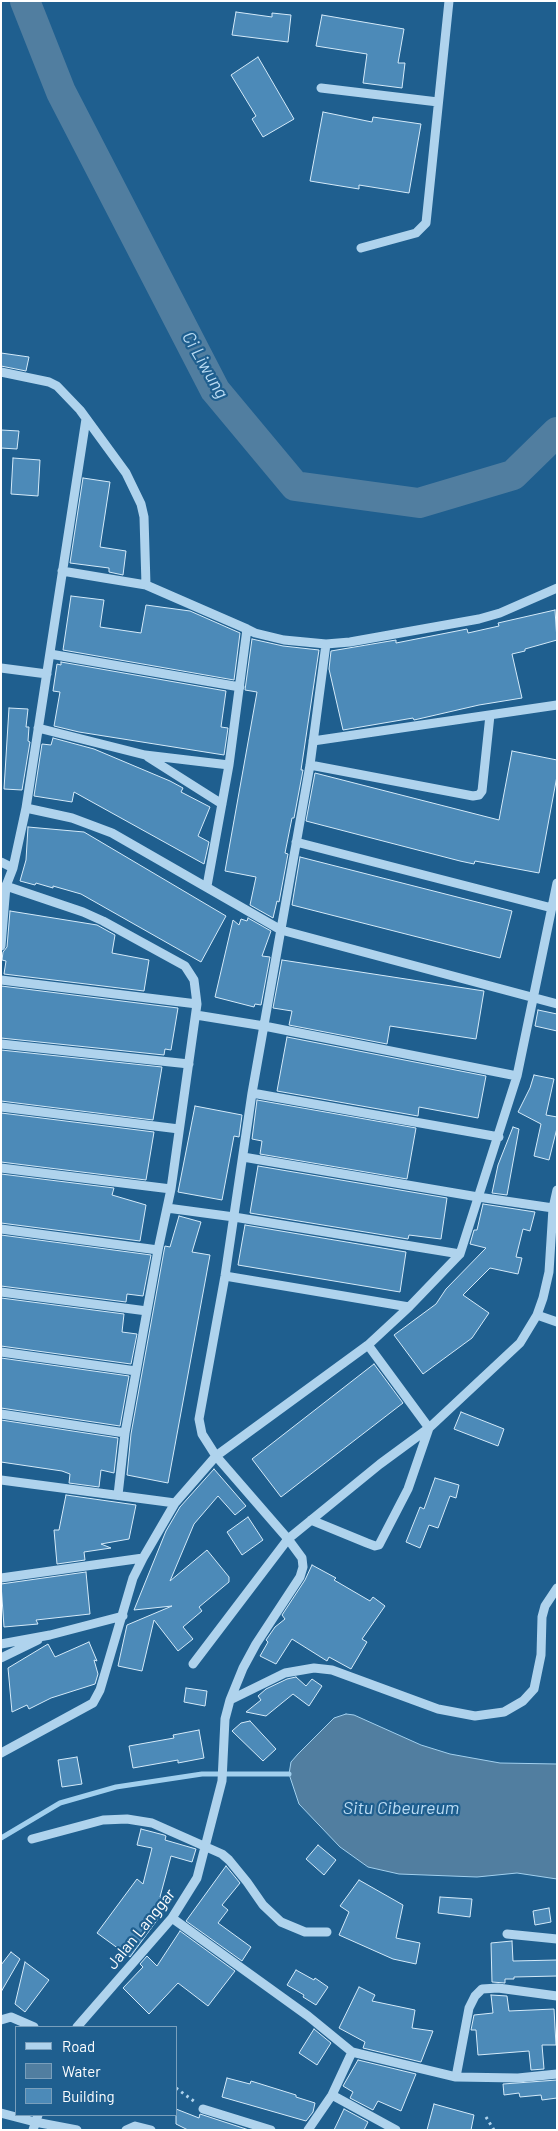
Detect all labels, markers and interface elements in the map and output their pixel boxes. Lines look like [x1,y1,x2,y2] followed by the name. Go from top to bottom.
[177,328,233,402] water label: Ci Liwung
[343,1797,459,1819] water label: Situ Cibeureum
[103,1885,179,1973] street label: Jalan Langgar
[15,2026,178,2116] legend
[62,2037,95,2055] text: Road
[62,2062,101,2080] text: Water
[62,2087,115,2105] text: Building

